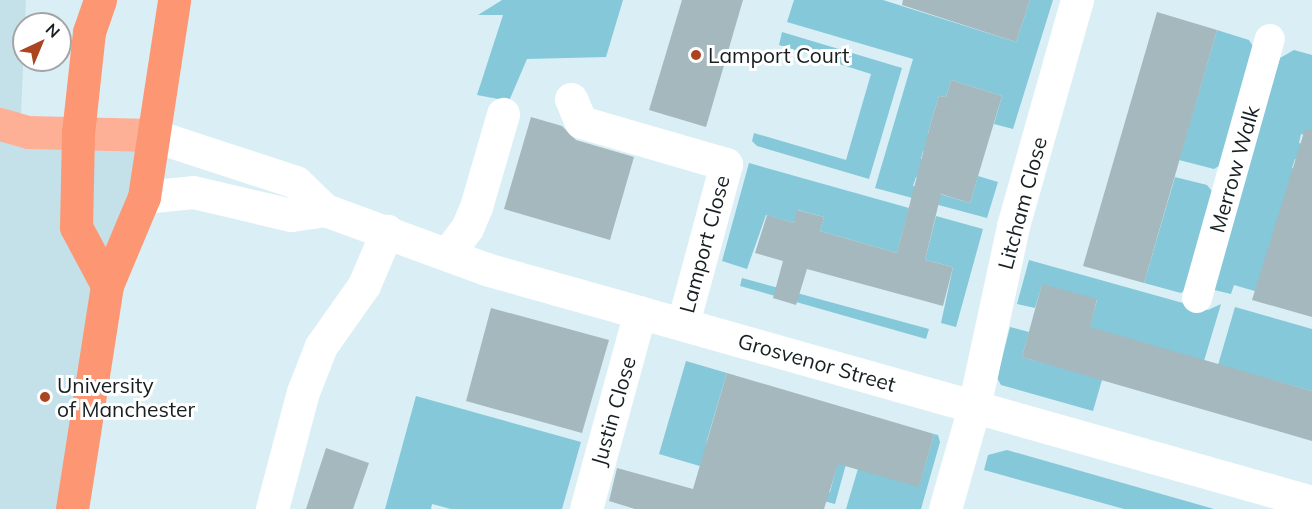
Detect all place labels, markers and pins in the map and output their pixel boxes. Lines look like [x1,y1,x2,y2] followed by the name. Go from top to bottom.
[708,42,849,68] place label: Lamport Court
[689,48,703,62] marker: Lamport Court
[57,372,195,422] place label: University of Manchester
[38,390,52,404] marker: University of Manchester

